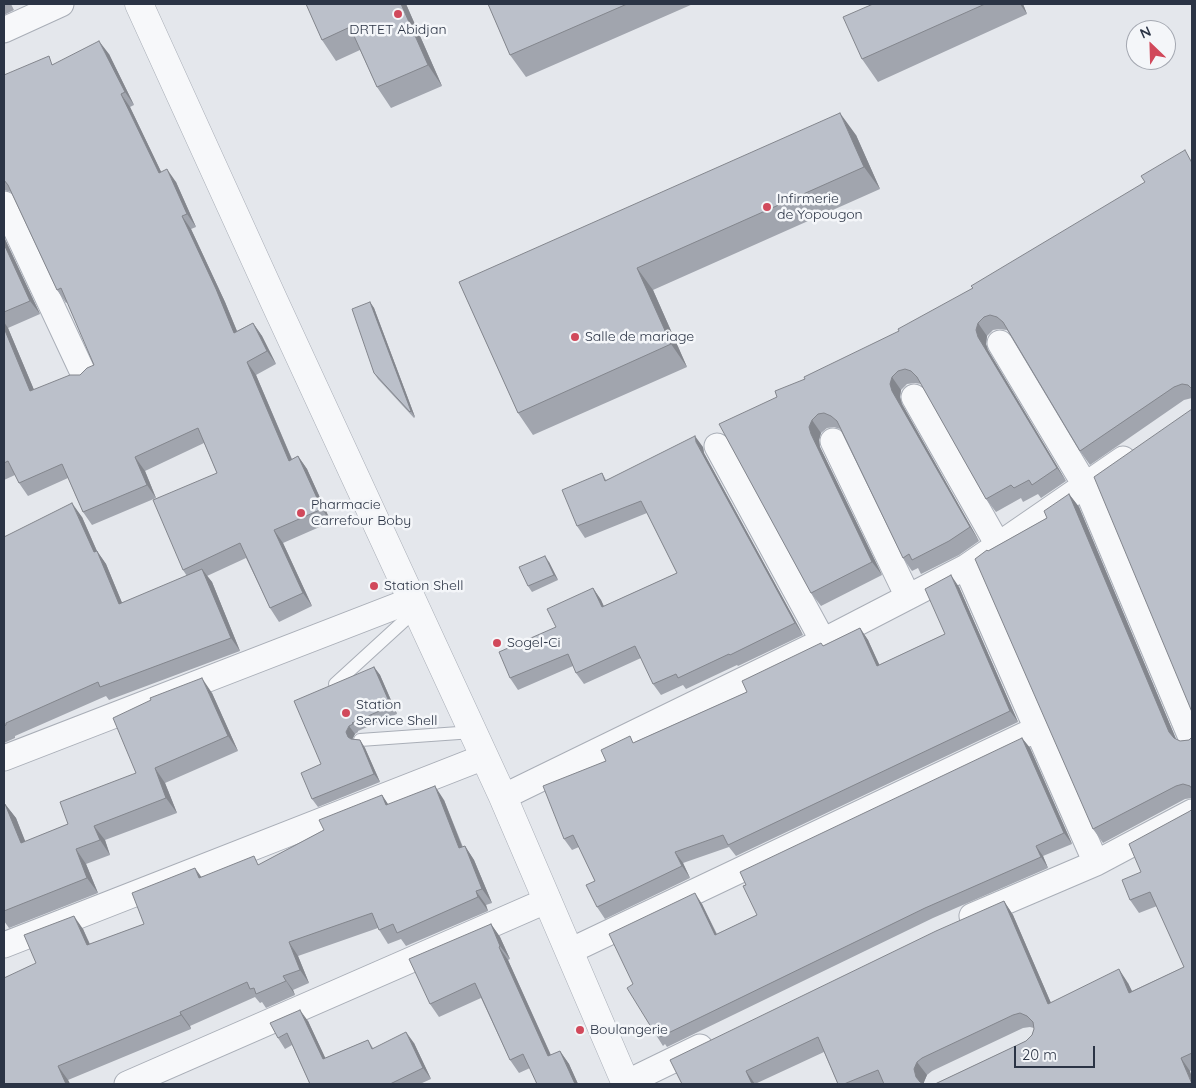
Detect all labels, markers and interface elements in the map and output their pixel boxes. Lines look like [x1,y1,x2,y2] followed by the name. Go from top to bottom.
[392,8,404,20] marker: DRTET Abidjan
[1126,20,1176,70] north arrow
[349,22,447,38] place label: DRTET Abidjan
[1137,22,1154,43] text: N
[777,191,863,223] place label: Infirmerie de Yopougon
[761,201,773,213] marker: Infirmerie de Yopougon
[585,329,694,345] place label: Salle de mariage
[569,331,581,343] marker: Salle de mariage
[311,497,411,530] place label: Pharmacie Carrefour Boby
[295,507,307,519] marker: Pharmacie Carrefour Boby
[384,578,463,594] place label: Station Shell
[368,580,380,592] marker: Station Shell
[507,635,561,651] place label: Sogel-Ci
[491,637,503,649] marker: Sogel-Ci
[356,697,437,730] place label: Station Service Shell
[340,707,352,719] marker: Station Service Shell
[590,1022,668,1038] place label: Boulangerie
[574,1024,586,1036] marker: Boulangerie
[1016,1036,1097,1068] scale bar
[1022,1045,1057,1064] text: 20 m

